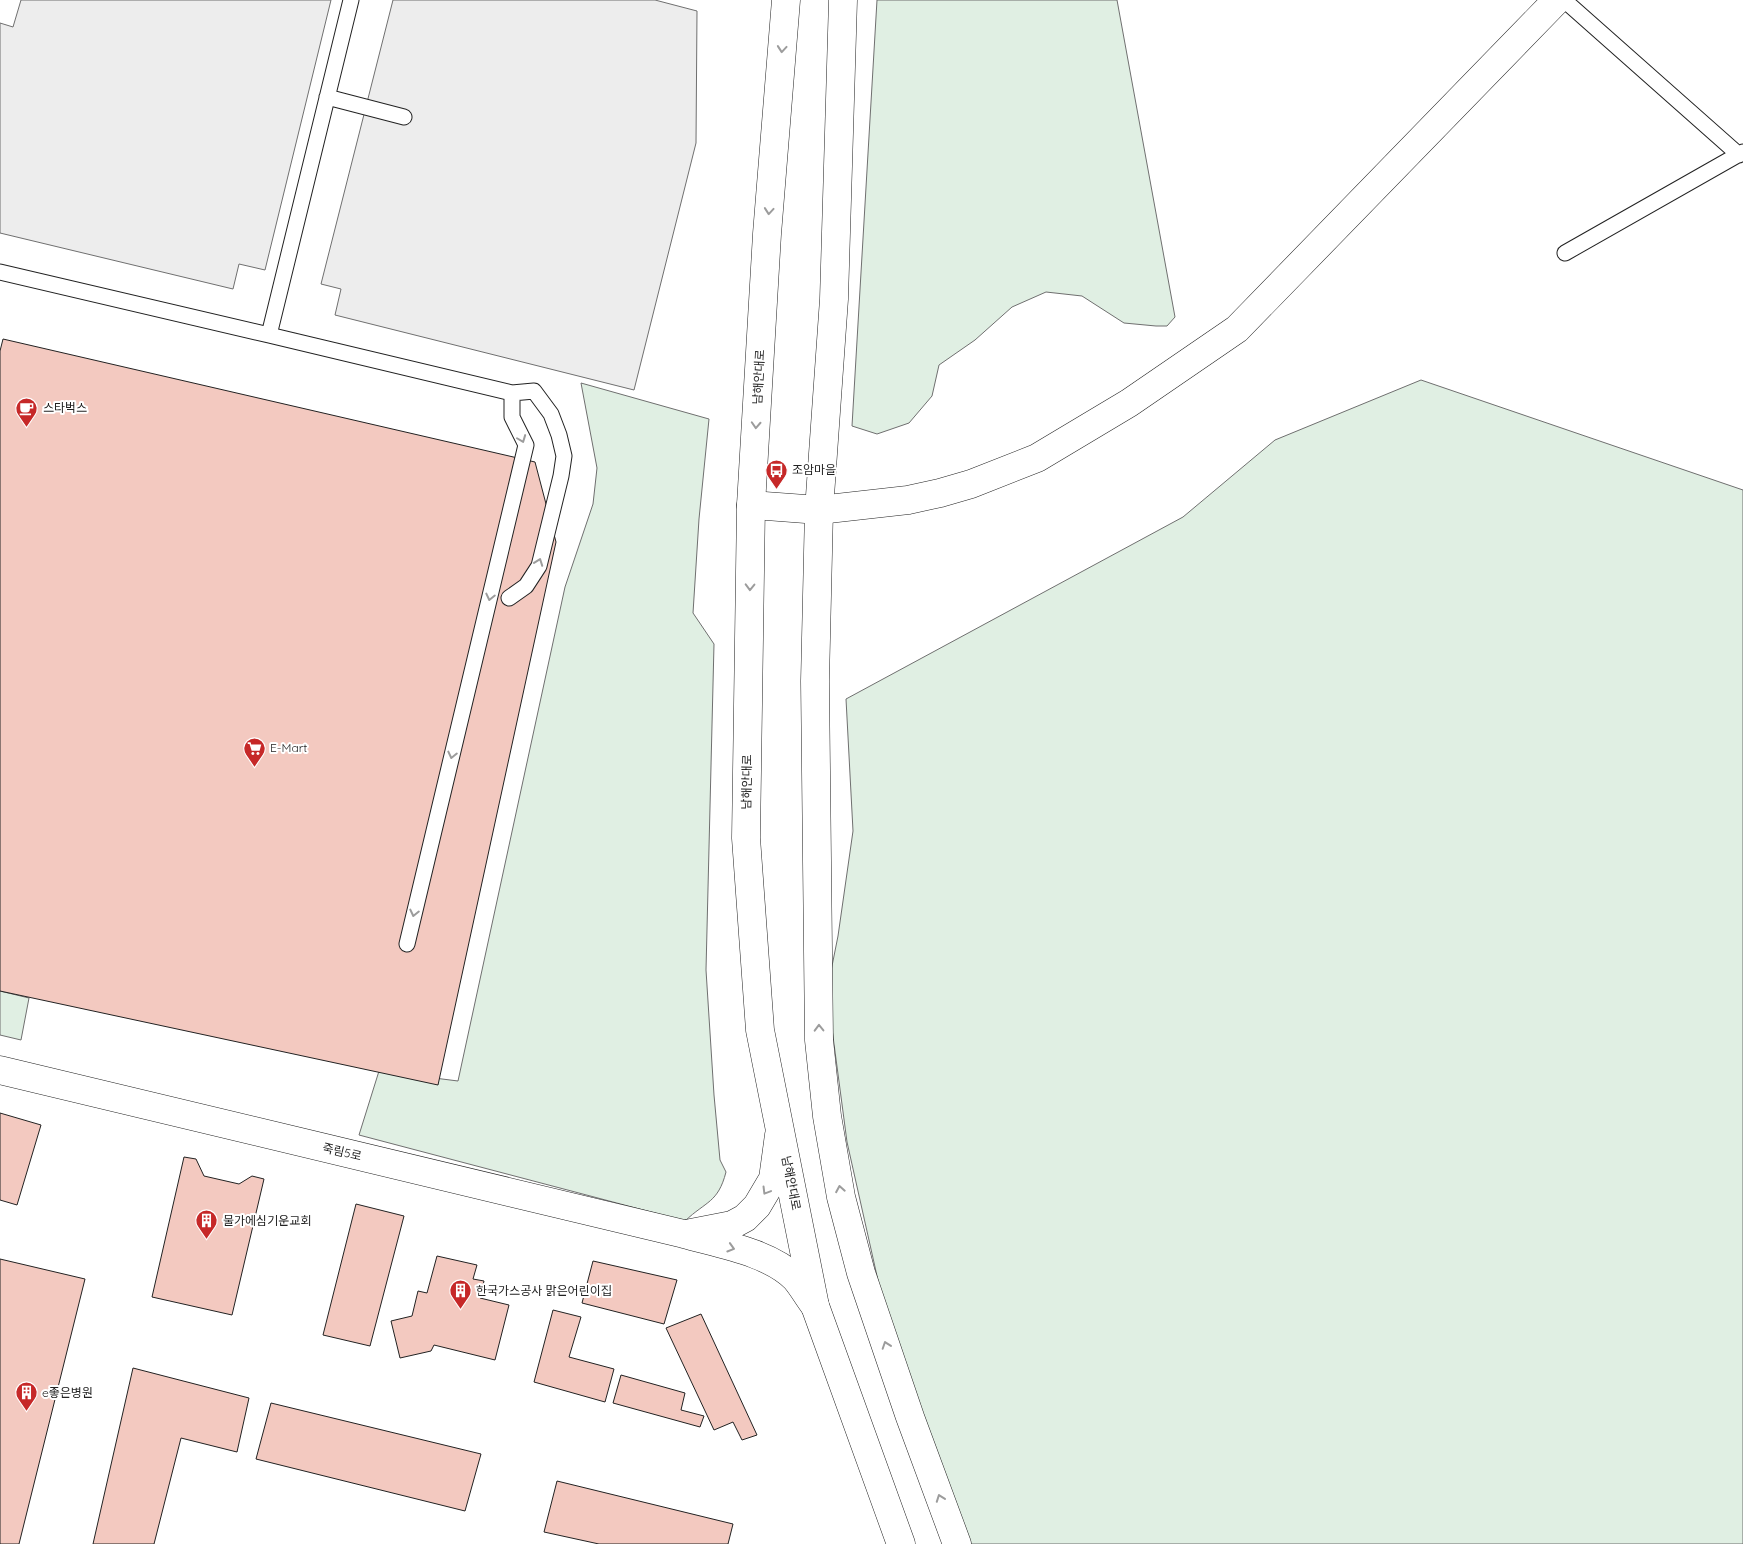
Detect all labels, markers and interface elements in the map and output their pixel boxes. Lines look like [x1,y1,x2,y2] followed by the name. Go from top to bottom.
[777,45,788,53] one-way arrow
[764,207,775,215] one-way arrow
[750,349,767,405] street label: 남해안대로
[15,396,39,427] cafe icon: 스타벅스
[43,400,87,415] place label: 스타벅스
[750,421,761,429] one-way arrow
[516,434,526,443] one-way arrow
[764,458,788,489] bus stop icon: 조암마을
[792,462,836,477] place label: 조암마을
[534,558,544,567] one-way arrow
[745,584,755,592] one-way arrow
[485,592,496,601] one-way arrow
[242,736,266,767] supermarket icon: E-Mart
[270,740,307,755] place label: E-Mart
[447,750,458,759] one-way arrow
[739,754,754,810] street label: 남해안대로
[409,908,420,917] one-way arrow
[814,1024,824,1032] one-way arrow
[321,1140,363,1163] street label: 죽림5로
[779,1154,804,1211] street label: 남해안대로
[762,1185,772,1194] one-way arrow
[835,1185,845,1194] one-way arrow
[195,1209,219,1240] building icon: 물가에심기운교회
[223,1213,311,1228] place label: 물가에심기운교회
[727,1242,735,1252] one-way arrow
[448,1279,472,1310] building icon: 한국가스공사 맑은어린이집
[476,1283,612,1298] place label: 한국가스공사 맑은어린이집
[881,1341,891,1350] one-way arrow
[14,1381,38,1412] building icon: e좋은병원
[42,1385,93,1400] place label: e좋은병원
[936,1494,946,1503] one-way arrow

